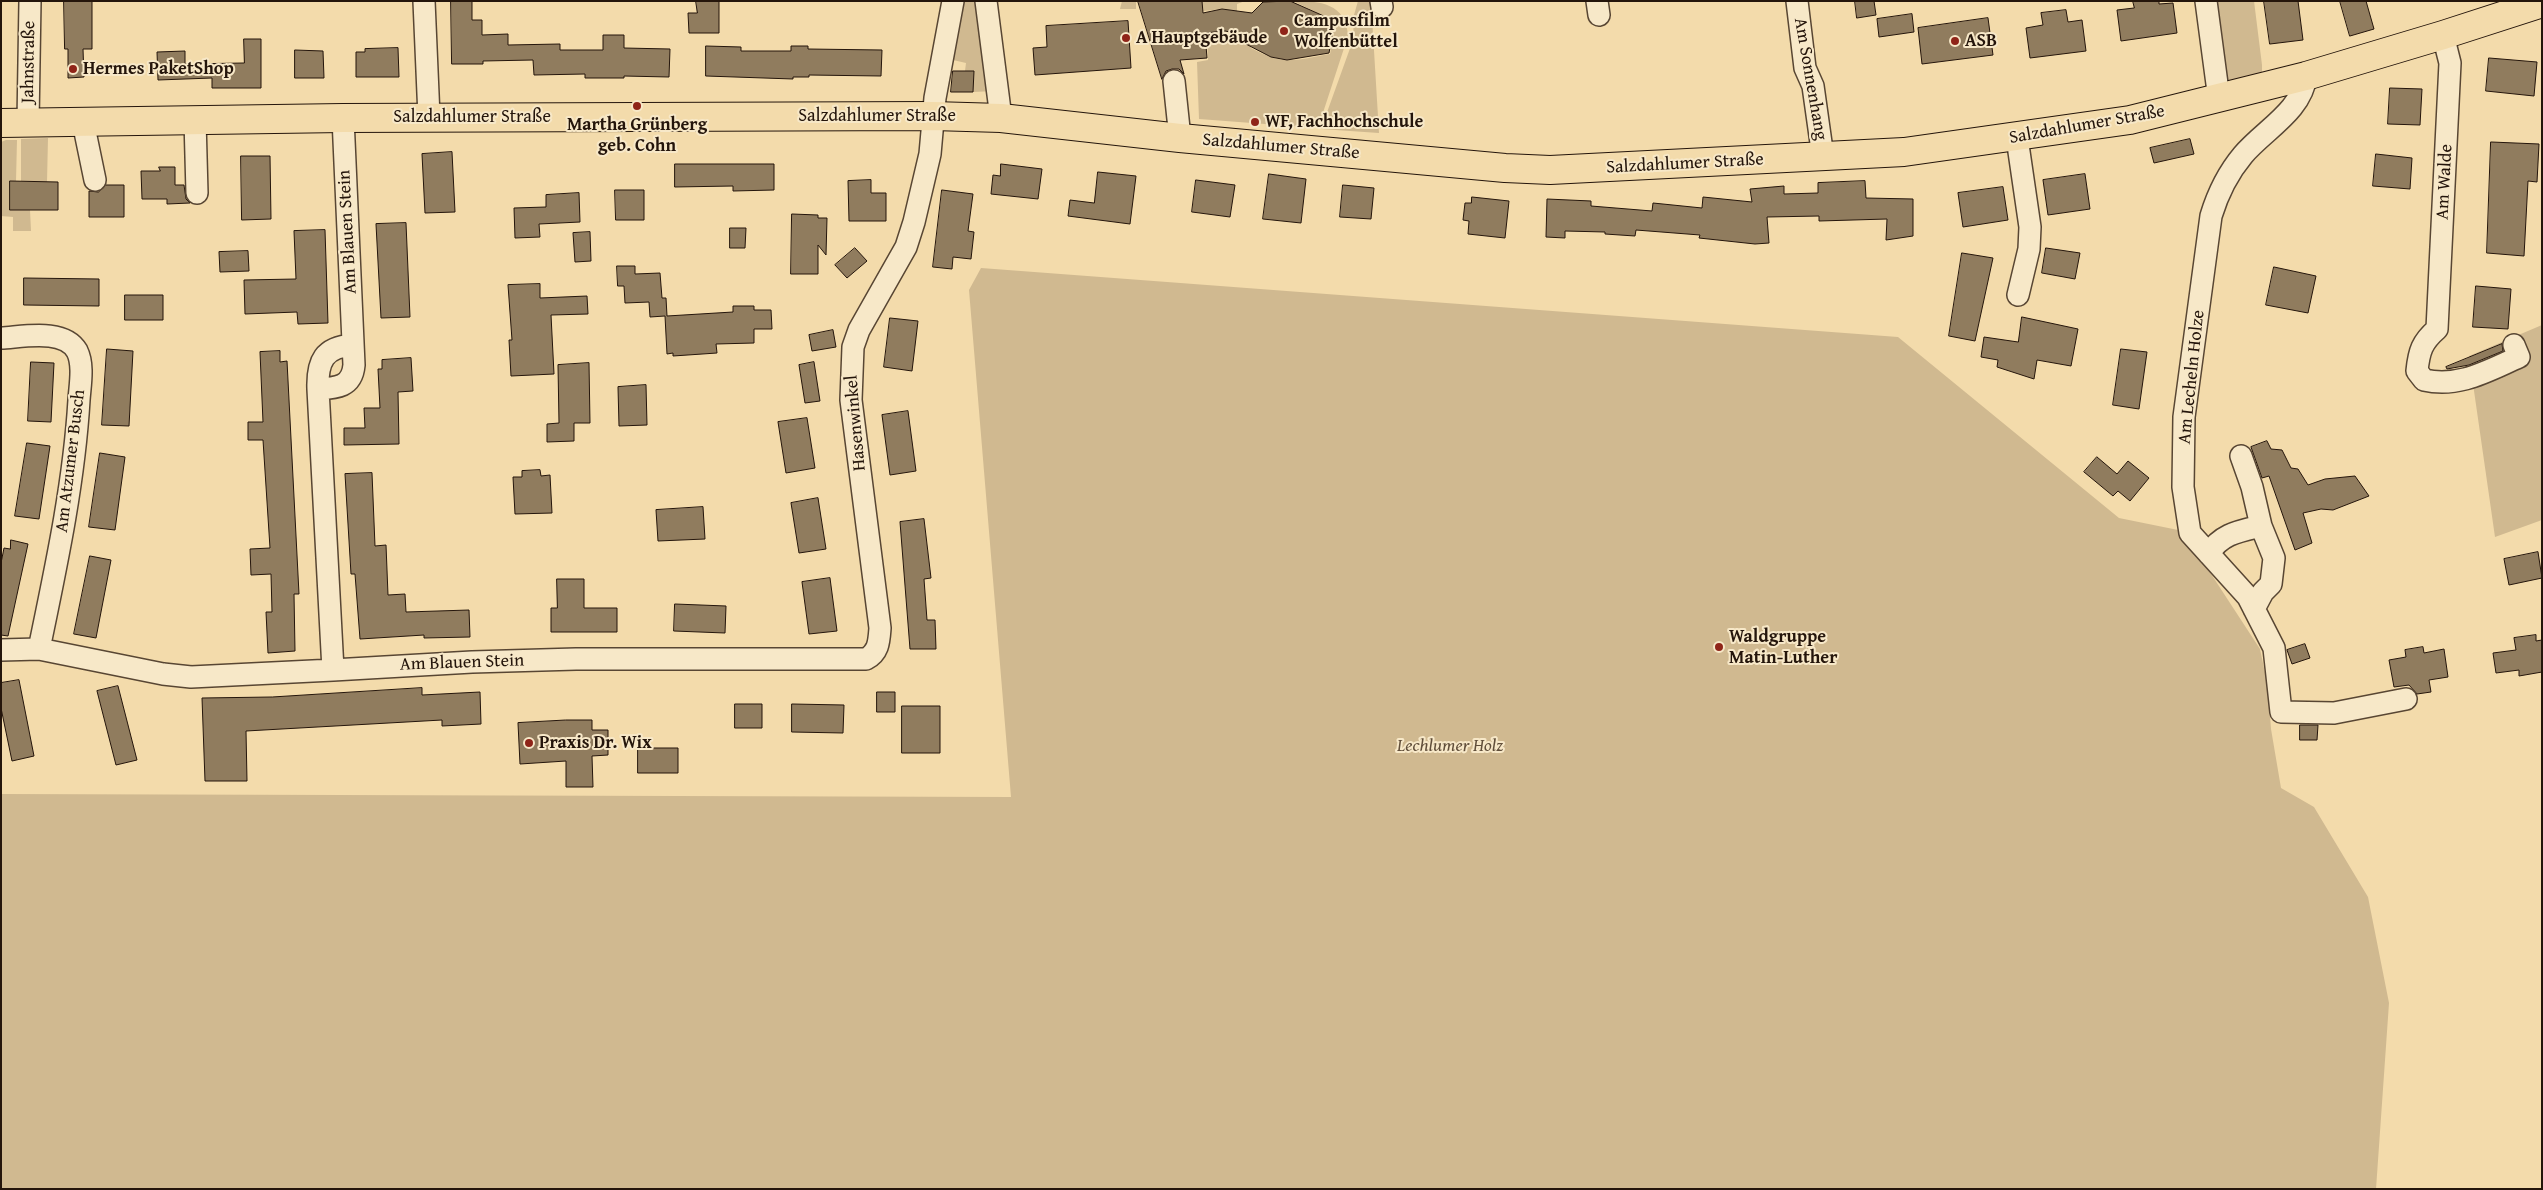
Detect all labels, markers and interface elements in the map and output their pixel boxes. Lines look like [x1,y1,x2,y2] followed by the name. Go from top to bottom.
[1294,10,1398,52] place label: Campusfilm Wolfenbüttel
[1789,16,1831,142] street label: Am Sonnenhang
[17,20,41,104] street label: Jahnstraße
[1278,25,1290,37] marker: Campusfilm Wolfenbüttel
[1136,27,1267,49] place label: A Hauptgebäude
[1965,30,1997,52] place label: ASB
[1120,32,1132,44] marker: A Hauptgebäude
[1949,35,1961,47] marker: ASB
[83,58,234,80] place label: Hermes PaketShop
[67,63,79,75] marker: Hermes PaketShop
[631,100,643,112] marker: Martha Grünberg geb. Cohn
[2007,101,2167,149] street label: Salzdahlumer Straße
[798,105,956,127] street label: Salzdahlumer Straße
[393,106,551,128] street label: Salzdahlumer Straße
[1265,111,1423,133] place label: WF, Fachhochschule
[567,114,707,156] place label: Martha Grünberg geb. Cohn
[1249,116,1261,128] marker: WF, Fachhochschule
[1202,129,1360,165] street label: Salzdahlumer Straße
[2432,144,2458,220] street label: Am Walde
[1606,149,1764,179] street label: Salzdahlumer Straße
[334,169,362,295] street label: Am Blauen Stein
[2174,309,2210,445] street label: Am Lecheln Holze
[841,374,871,472] street label: Hasenwinkel
[52,388,90,534] street label: Am Atzumer Busch
[1729,626,1837,669] place label: Waldgruppe Matin-Luther
[1713,641,1725,653] marker: Waldgruppe Matin-Luther
[399,650,525,676] street label: Am Blauen Stein
[539,732,652,754] place label: Praxis Dr. Wix
[1397,735,1503,757] park label: Lechlumer Holz
[523,737,535,749] marker: Praxis Dr. Wix

